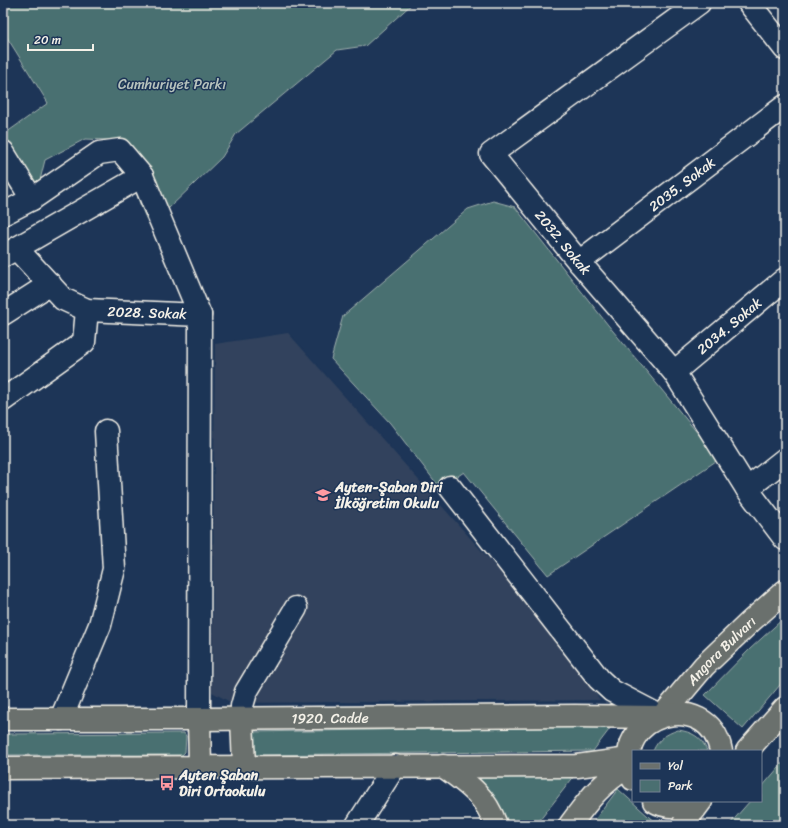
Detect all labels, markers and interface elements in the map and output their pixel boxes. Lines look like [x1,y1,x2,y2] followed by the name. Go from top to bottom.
[28,26,93,52] scale bar
[34,29,61,51] text: 20 m
[118,72,226,97] park label: Cumhuriyet Parkı
[643,150,721,218] street label: 2035. Sokak
[529,204,598,281] street label: 2032. Sokak
[691,290,768,361] street label: 2034. Sokak
[107,299,188,327] street label: 2028. Sokak
[334,475,444,516] place label: Ayten-Şaban Diri İlköğretim Okulu
[314,486,332,504] school or university icon: Ayten-Şaban Diri İlköğretim Okulu
[679,609,762,692] street label: Angora Bulvarı
[291,705,369,731] street label: 1920. Cadde
[632,750,762,802] legend
[668,755,683,777] text: Yol
[178,763,266,804] place label: Ayten Şaban Diri Ortaokulu
[158,774,176,792] bus stop icon: Ayten Şaban Diri Ortaokulu
[668,775,693,797] text: Park

